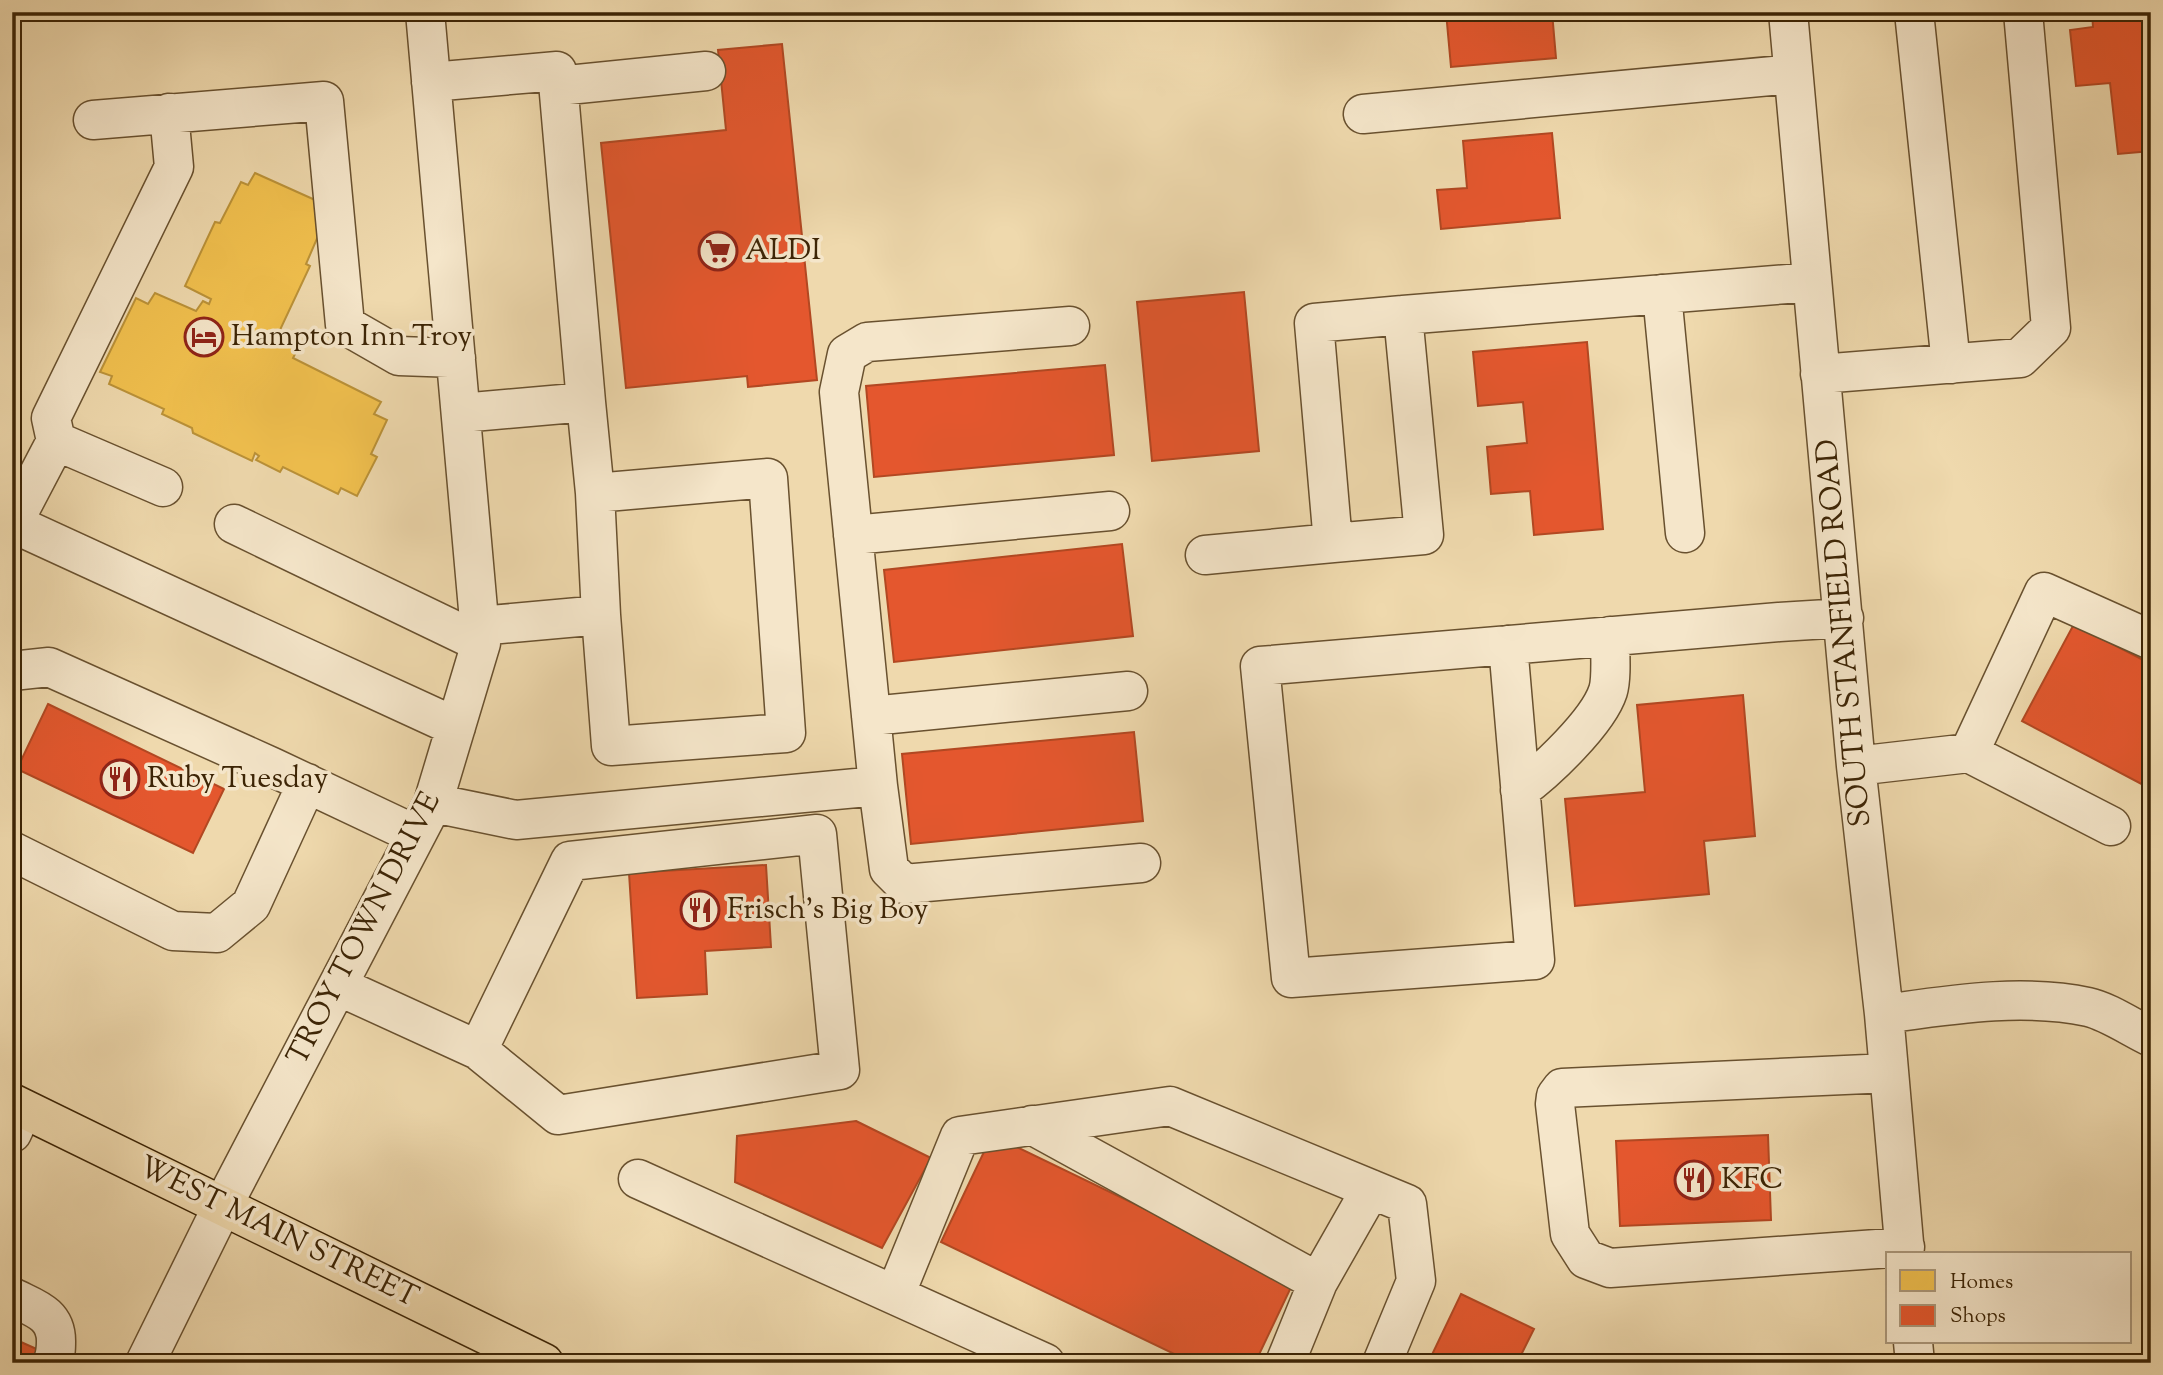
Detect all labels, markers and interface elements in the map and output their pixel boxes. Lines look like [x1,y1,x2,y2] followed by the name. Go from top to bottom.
[697,230,739,272] supermarket icon: ALDI
[745,230,821,273] place label: ALDI
[183,316,225,358] hotel icon: Hampton Inn Troy
[231,316,472,359] place label: Hampton Inn Troy
[1807,437,1883,829] street label: SOUTH STANFIELD ROAD
[99,758,141,800] restaurant icon: Ruby Tuesday
[147,758,328,801] place label: Ruby Tuesday
[277,785,453,1073] street label: TROY TOWN DRIVE
[679,889,721,931] restaurant icon: Frisch's Big Boy
[727,889,928,932] place label: Frisch's Big Boy
[131,1146,425,1320] street label: WEST MAIN STREET
[1673,1159,1715,1201] restaurant icon: KFC
[1721,1159,1784,1202] place label: KFC
[1886,1252,2132,1344] legend
[1950,1268,2013,1298] text: Homes
[1950,1302,2006,1332] text: Shops

